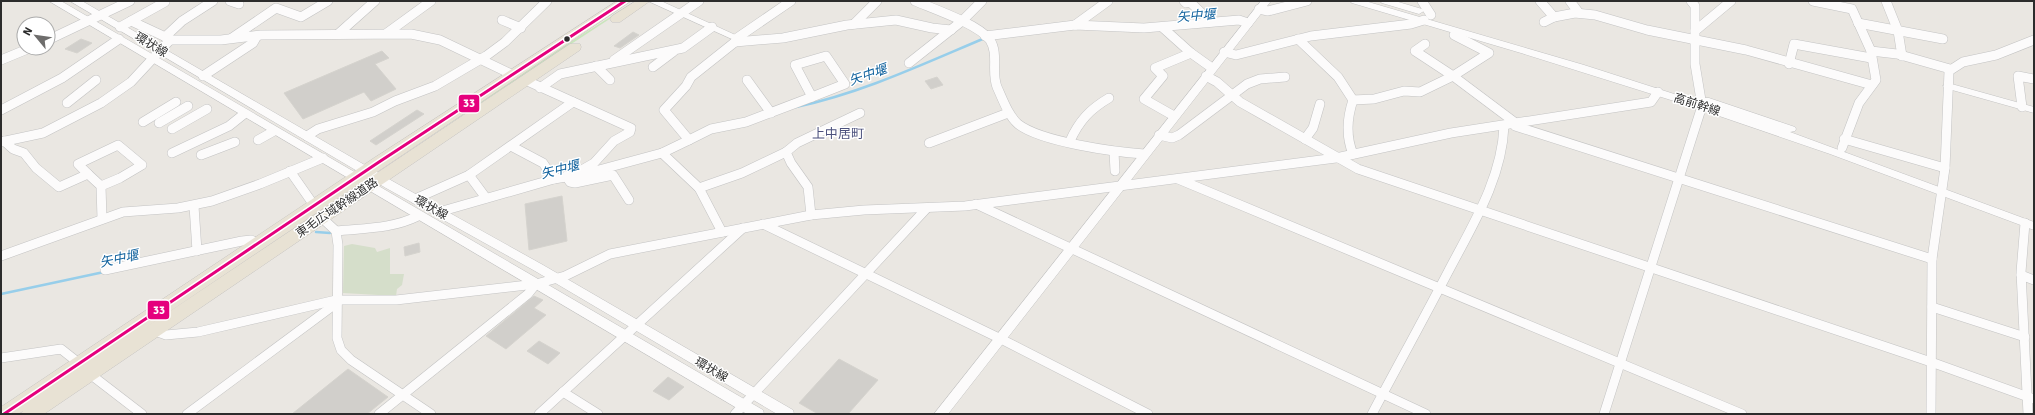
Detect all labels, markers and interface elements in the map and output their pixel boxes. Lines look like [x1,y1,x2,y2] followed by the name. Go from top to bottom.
[1176,6,1218,26] water label: 矢中堰
[16,16,56,56] north arrow
[20,25,35,38] text: N
[132,29,170,61] street label: 環状線
[562,34,572,44] unlabelled marker
[847,60,891,89] water label: 矢中堰
[1672,90,1722,120] street label: 高前幹線
[458,94,480,113] line badge: 33
[463,97,475,110] text: 33
[812,126,864,142] district label: 上中居町
[539,157,583,182] water label: 矢中堰
[293,175,381,241] street label: 東毛広域幹線道路
[412,193,450,223] street label: 環状線
[98,247,142,271] water label: 矢中堰
[147,300,170,320] line badge: 33
[153,304,165,317] text: 33
[692,355,730,385] street label: 環状線

